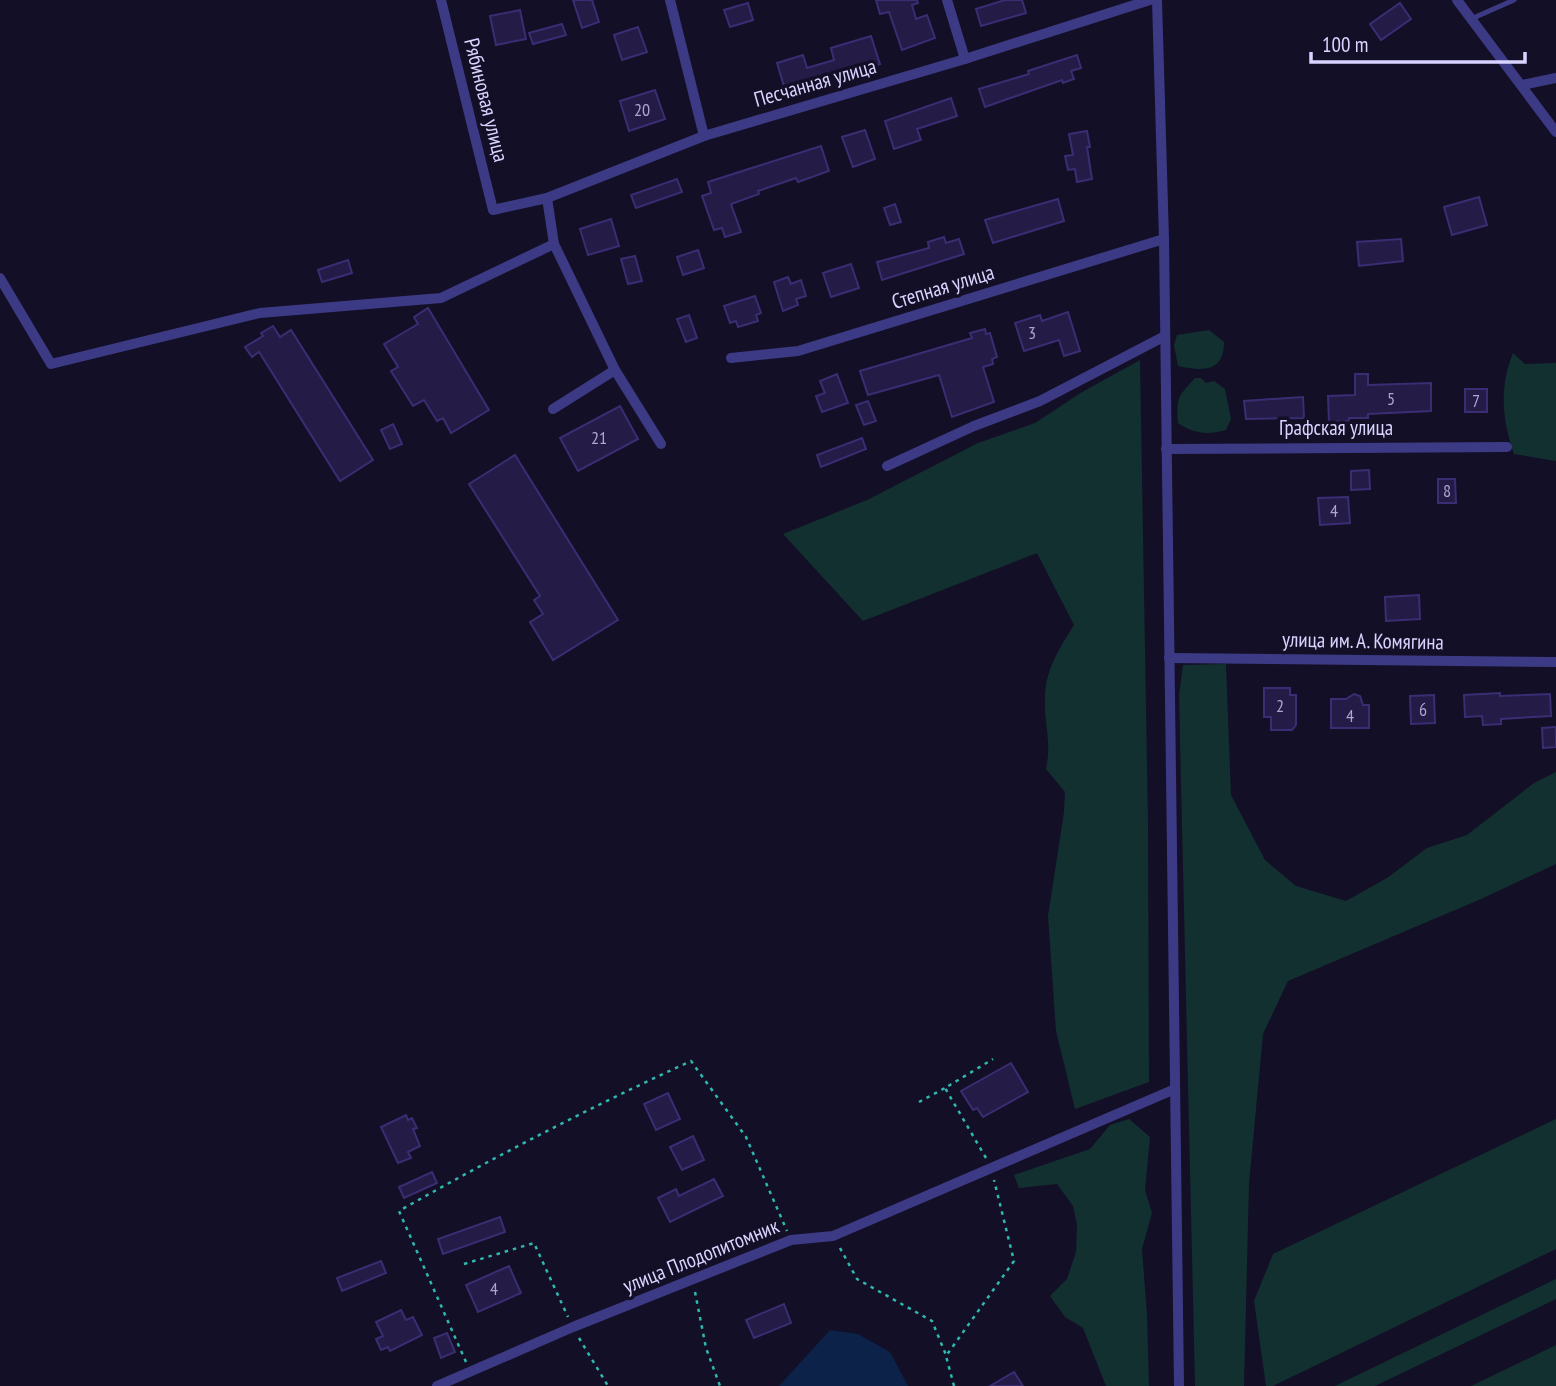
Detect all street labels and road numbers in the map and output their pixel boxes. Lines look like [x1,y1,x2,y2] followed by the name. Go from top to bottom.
[458,35,515,165] street label: Рябиновая улица
[751,52,879,113] street label: Песчанная улица
[888,258,997,315] street label: Степная улица
[1279,414,1393,441] street label: Графская улица
[1282,626,1444,655] street label: улица им. А. Комягина
[619,1212,783,1299] street label: улица Плодопитомник

